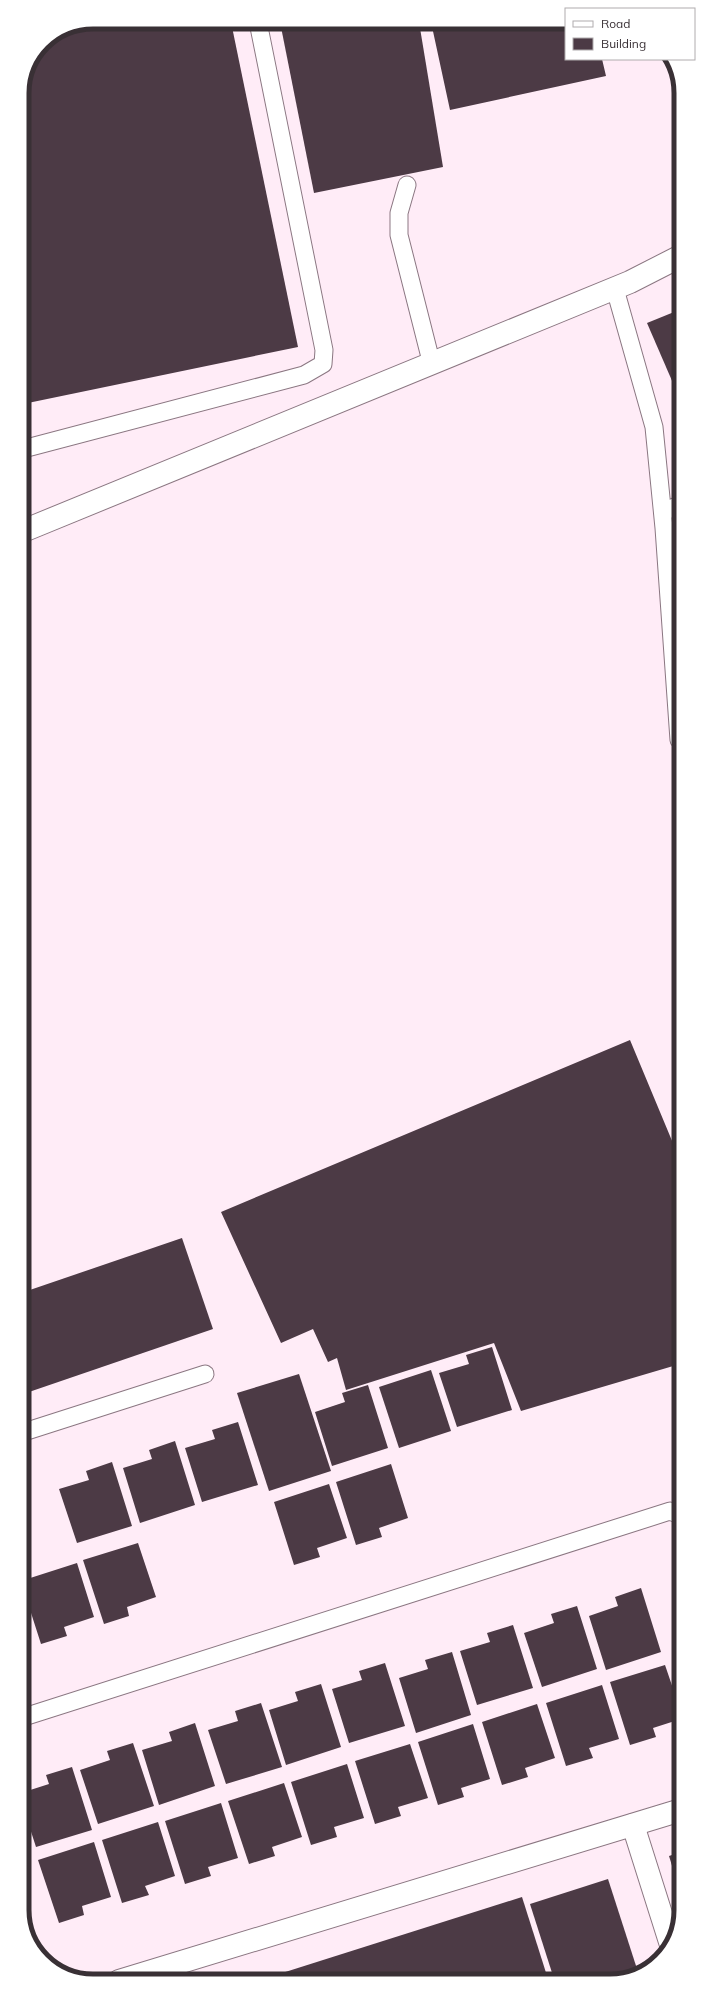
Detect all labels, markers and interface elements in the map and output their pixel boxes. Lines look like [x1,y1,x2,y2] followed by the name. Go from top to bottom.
[565,8,695,60] legend
[601,16,630,31] text: Road
[601,36,646,51] text: Building

